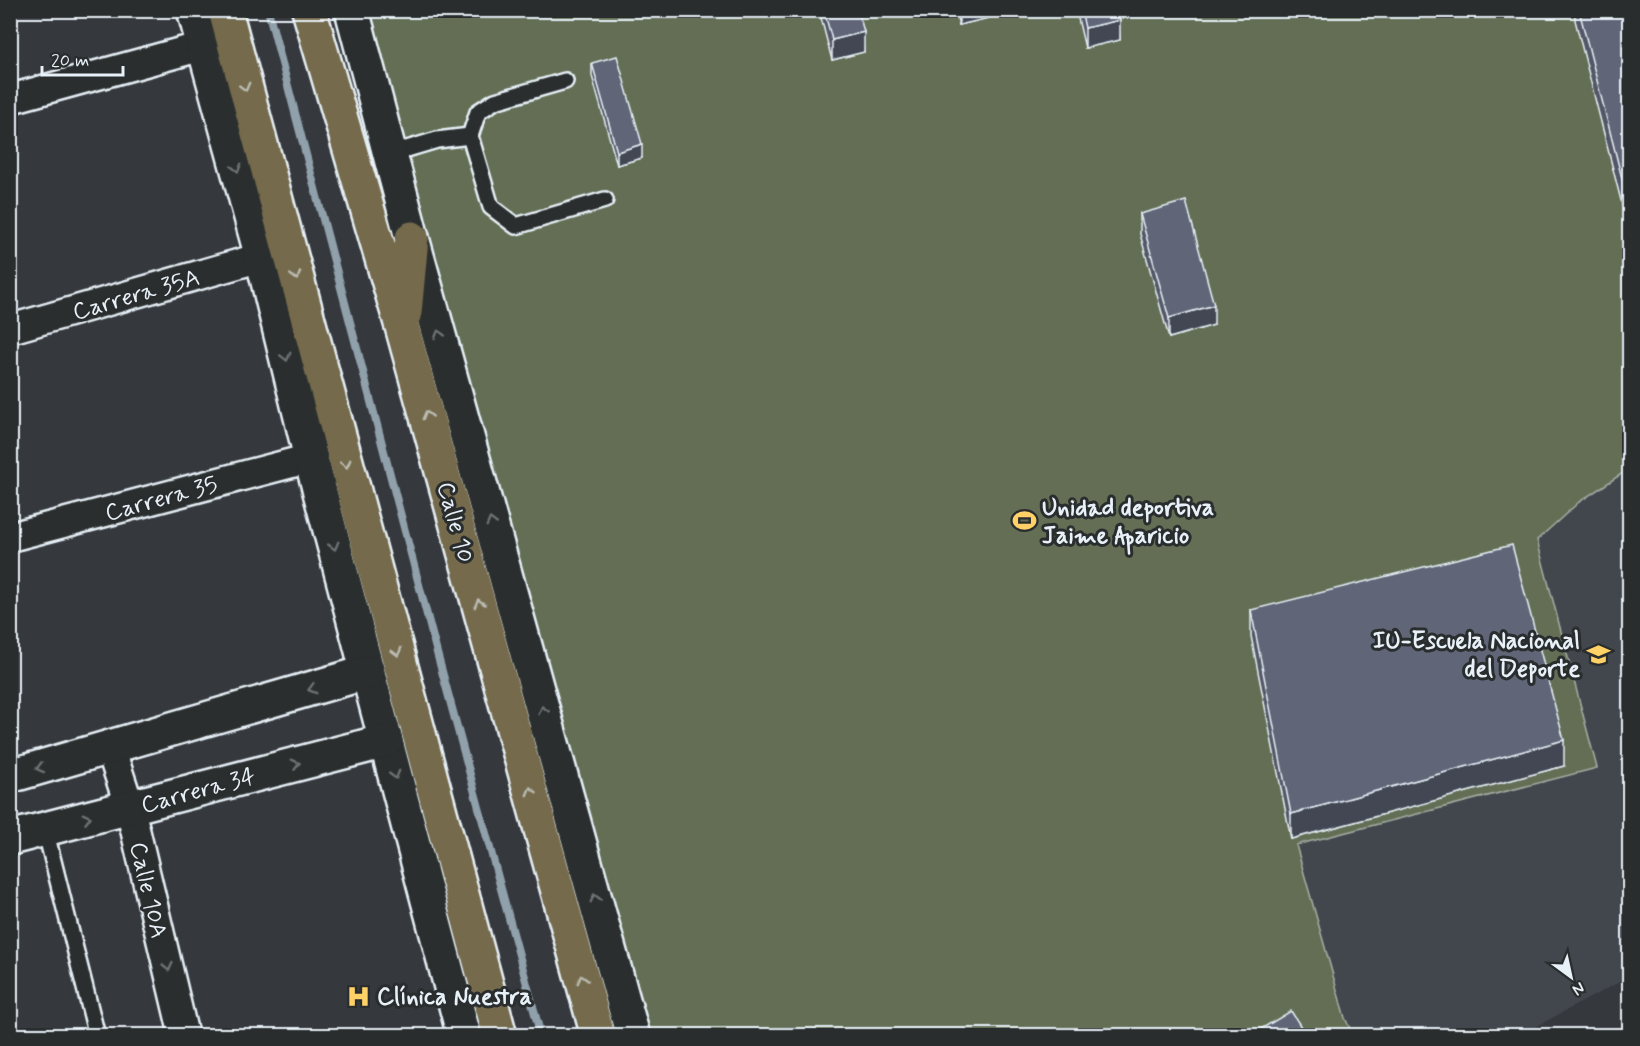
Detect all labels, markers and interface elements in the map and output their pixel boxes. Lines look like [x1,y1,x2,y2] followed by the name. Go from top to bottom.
[42,39,123,77] scale bar
[51,49,89,73] text: 20 m
[238,81,250,92] one-way arrow
[230,162,242,173] one-way arrow
[69,262,204,328] street label: Carrera 35A
[288,270,301,280] one-way arrow
[434,330,446,340] one-way arrow
[279,352,292,362] one-way arrow
[421,410,434,420] one-way arrow
[339,459,352,469] one-way arrow
[102,470,221,529] street label: Carrera 35
[429,479,480,566] street label: Calle 10
[1042,493,1214,555] place label: Unidad deportiva Jaime Aparicio
[1011,508,1037,534] sports icon: Unidad deportiva Jaime Aparicio
[486,517,498,528] one-way arrow
[327,541,340,551] one-way arrow
[473,598,486,608] one-way arrow
[1373,626,1580,685] place label: IU-Escuela Nacional del Deporte
[1585,641,1611,667] school or university icon: IU-Escuela Nacional del Deporte
[390,646,402,657] one-way arrow
[307,682,317,694] one-way arrow
[538,705,550,716] one-way arrow
[291,759,301,771] one-way arrow
[36,761,46,773] one-way arrow
[138,761,259,822] street label: Carrera 34
[388,769,400,780] one-way arrow
[525,786,538,796] one-way arrow
[82,813,92,826] one-way arrow
[121,839,174,942] street label: Calle 10A
[590,893,602,904] one-way arrow
[1541,947,1601,1007] north arrow
[160,961,173,971] one-way arrow
[577,974,590,984] one-way arrow
[1568,977,1589,1000] text: N
[377,982,532,1013] place label: Clínica Nuestra
[346,983,372,1009] hospital icon: Clínica Nuestra

